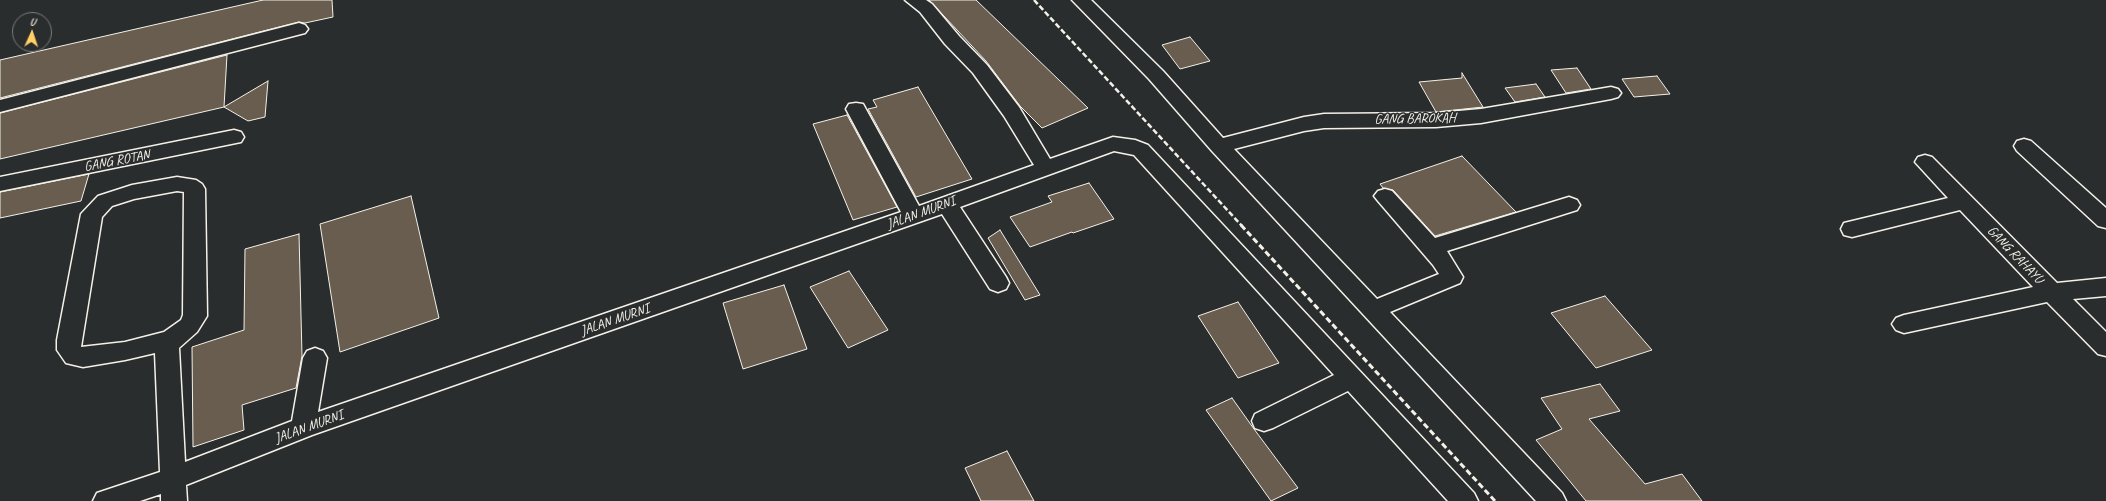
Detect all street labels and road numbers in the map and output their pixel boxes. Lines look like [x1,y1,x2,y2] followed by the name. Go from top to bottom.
[1374,110,1456,128] street label: GANG BAROKAH
[83,146,151,176] street label: GANG ROTAN
[884,193,958,233] street label: JALAN MURNI
[1983,223,2047,287] street label: GANG RAHAYU
[578,300,652,340] street label: JALAN MURNI
[272,407,346,447] street label: JALAN MURNI

